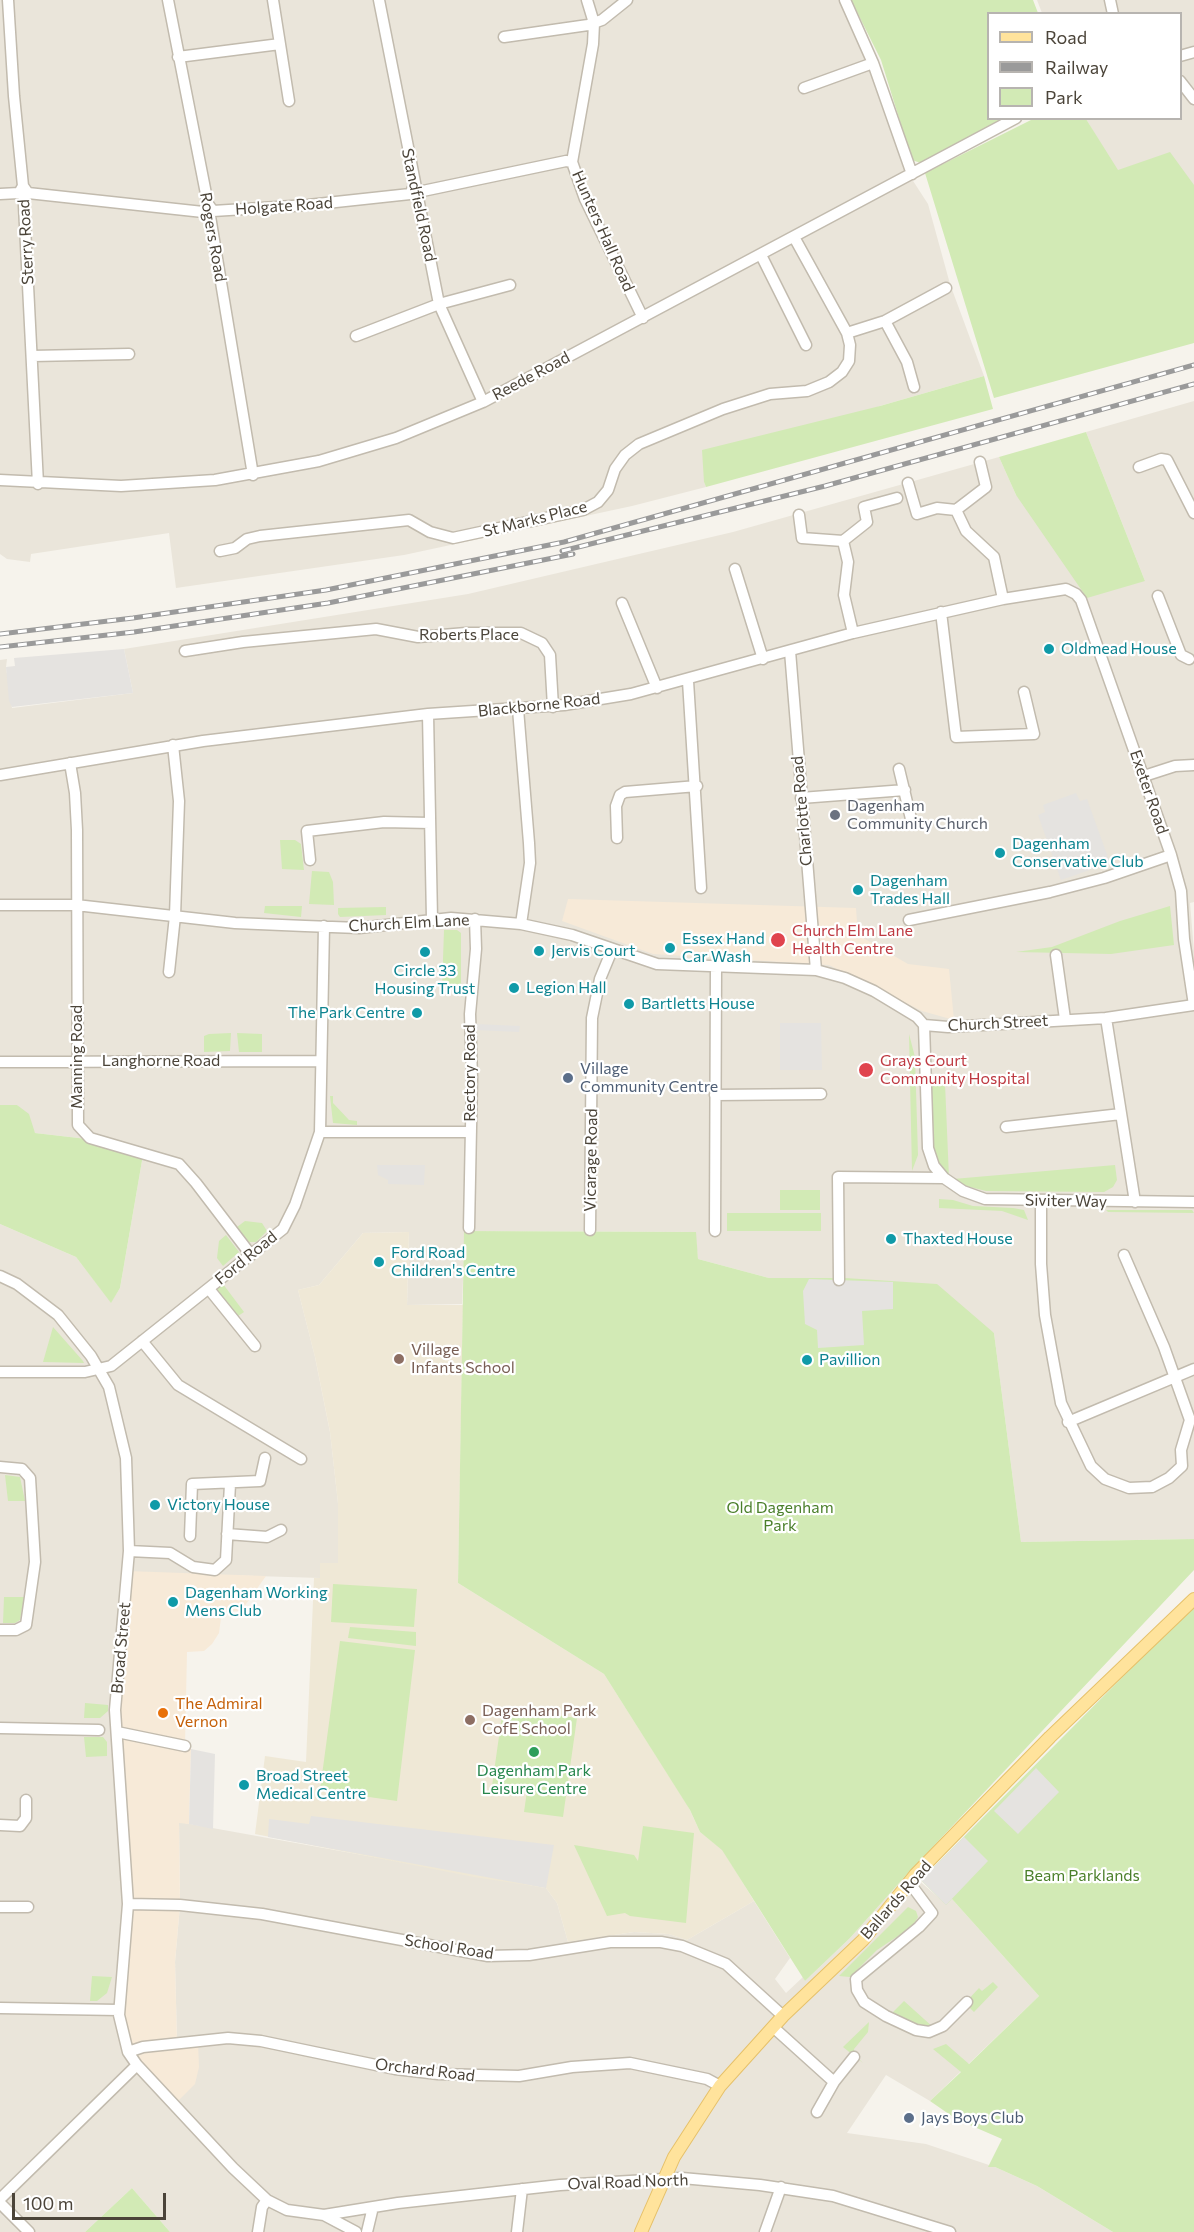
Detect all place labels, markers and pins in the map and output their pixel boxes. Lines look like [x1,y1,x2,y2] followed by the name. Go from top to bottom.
[1061,639,1177,659] place label: Oldmead House
[1042,642,1056,656] marker: Oldmead House
[847,796,988,834] place label: Dagenham Community Church
[828,808,842,822] marker: Dagenham Community Church
[1012,834,1144,872] place label: Dagenham Conservative Club
[993,846,1007,860] marker: Dagenham Conservative Club
[870,871,950,909] place label: Dagenham Trades Hall
[851,883,865,897] marker: Dagenham Trades Hall
[792,921,913,959] place label: Church Elm Lane Health Centre
[682,929,765,967] place label: Essex Hand Car Wash
[769,931,787,949] marker: Church Elm Lane Health Centre
[551,941,636,961] place label: Jervis Court
[663,941,677,955] marker: Essex Hand Car Wash
[532,944,546,958] marker: Jervis Court
[418,945,432,959] marker: Circle 33 Housing Trust
[375,961,475,999] place label: Circle 33 Housing Trust
[526,978,607,998] place label: Legion Hall
[507,981,521,995] marker: Legion Hall
[641,994,755,1014] place label: Bartletts House
[622,997,636,1011] marker: Bartletts House
[288,1003,405,1023] place label: The Park Centre
[410,1006,424,1020] marker: The Park Centre
[880,1051,1030,1089] place label: Grays Court Community Hospital
[580,1059,718,1097] place label: Village Community Centre
[857,1061,875,1079] marker: Grays Court Community Hospital
[561,1071,575,1085] marker: Village Community Centre
[903,1229,1013,1249] place label: Thaxted House
[884,1232,898,1246] marker: Thaxted House
[391,1243,516,1281] place label: Ford Road Children's Centre
[372,1255,386,1269] marker: Ford Road Children's Centre
[411,1340,515,1378] place label: Village Infants School
[819,1350,881,1370] place label: Pavillion
[392,1352,406,1366] marker: Village Infants School
[800,1353,814,1367] marker: Pavillion
[167,1495,270,1515] place label: Victory House
[148,1498,162,1512] marker: Victory House
[185,1583,328,1621] place label: Dagenham Working Mens Club
[166,1595,180,1609] marker: Dagenham Working Mens Club
[175,1694,263,1732] place label: The Admiral Vernon
[482,1701,596,1739] place label: Dagenham Park CofE School
[156,1706,170,1720] marker: The Admiral Vernon
[463,1713,477,1727] marker: Dagenham Park CofE School
[527,1745,541,1759] marker: Dagenham Park Leisure Centre
[477,1761,591,1799] place label: Dagenham Park Leisure Centre
[256,1766,366,1804] place label: Broad Street Medical Centre
[237,1778,251,1792] marker: Broad Street Medical Centre
[921,2108,1024,2128] place label: Jays Boys Club
[902,2111,916,2125] marker: Jays Boys Club

